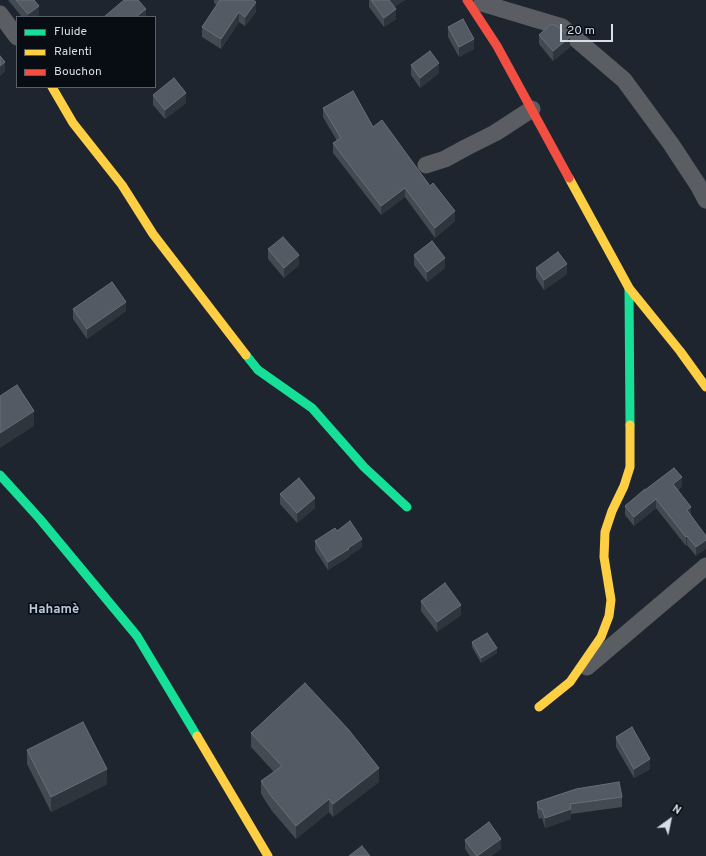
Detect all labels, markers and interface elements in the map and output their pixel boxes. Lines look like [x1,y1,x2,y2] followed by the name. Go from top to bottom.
[16,16,156,88] legend
[562,16,615,42] scale bar
[567,23,595,39] text: 20 m
[54,24,87,40] text: Fluide
[54,44,92,60] text: Ralenti
[54,64,102,80] text: Bouchon
[29,602,79,618] district label: Hahamè
[650,800,690,840] north arrow
[669,802,684,818] text: N

